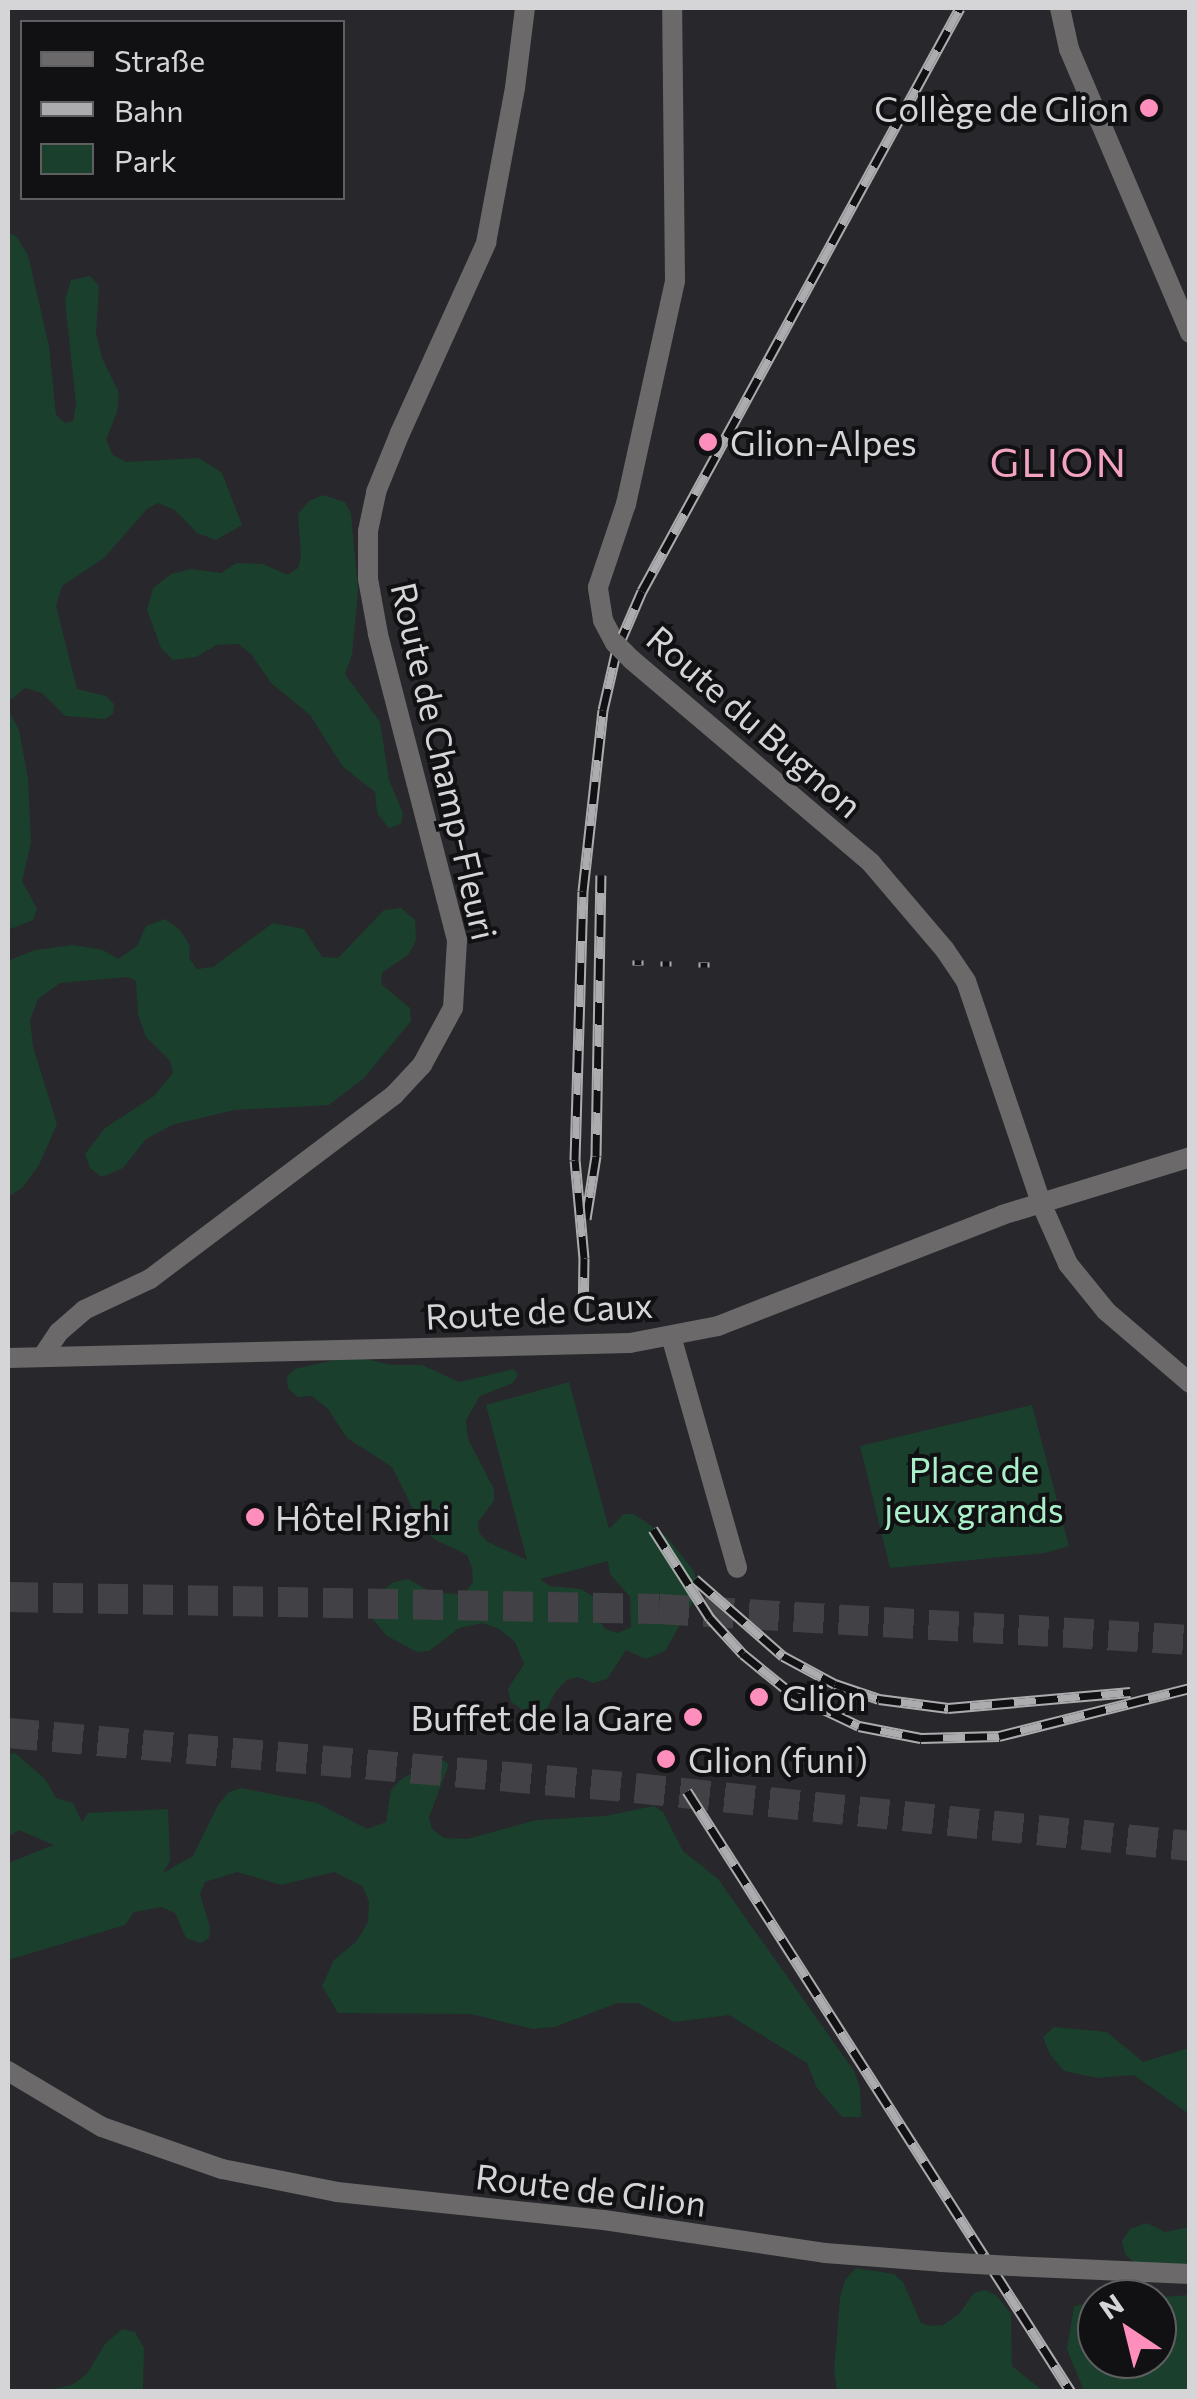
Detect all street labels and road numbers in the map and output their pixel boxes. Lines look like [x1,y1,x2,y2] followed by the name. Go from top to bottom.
[383,578,507,944] street label: Route de Champ-Fleuri
[639,616,871,826] street label: Route du Bugnon
[424,1283,654,1337] street label: Route de Caux
[473,2154,709,2224] street label: Route de Glion

